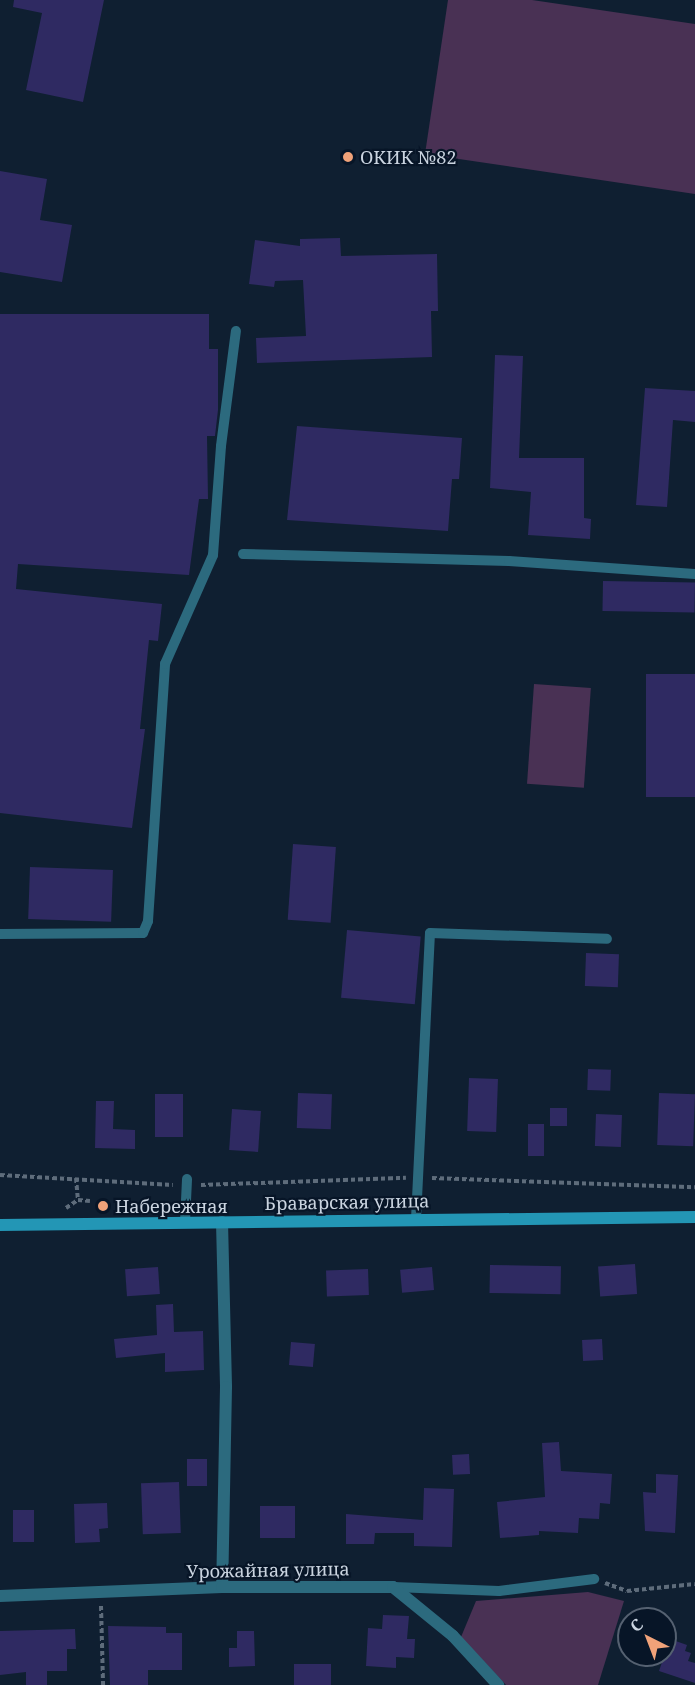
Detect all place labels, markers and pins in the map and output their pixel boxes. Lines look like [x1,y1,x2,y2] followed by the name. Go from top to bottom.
[360,146,456,168] place label: ОКИК №82
[341,150,355,164] marker: ОКИК №82
[115,1195,228,1217] place label: Набережная
[96,1199,110,1213] marker: Набережная

